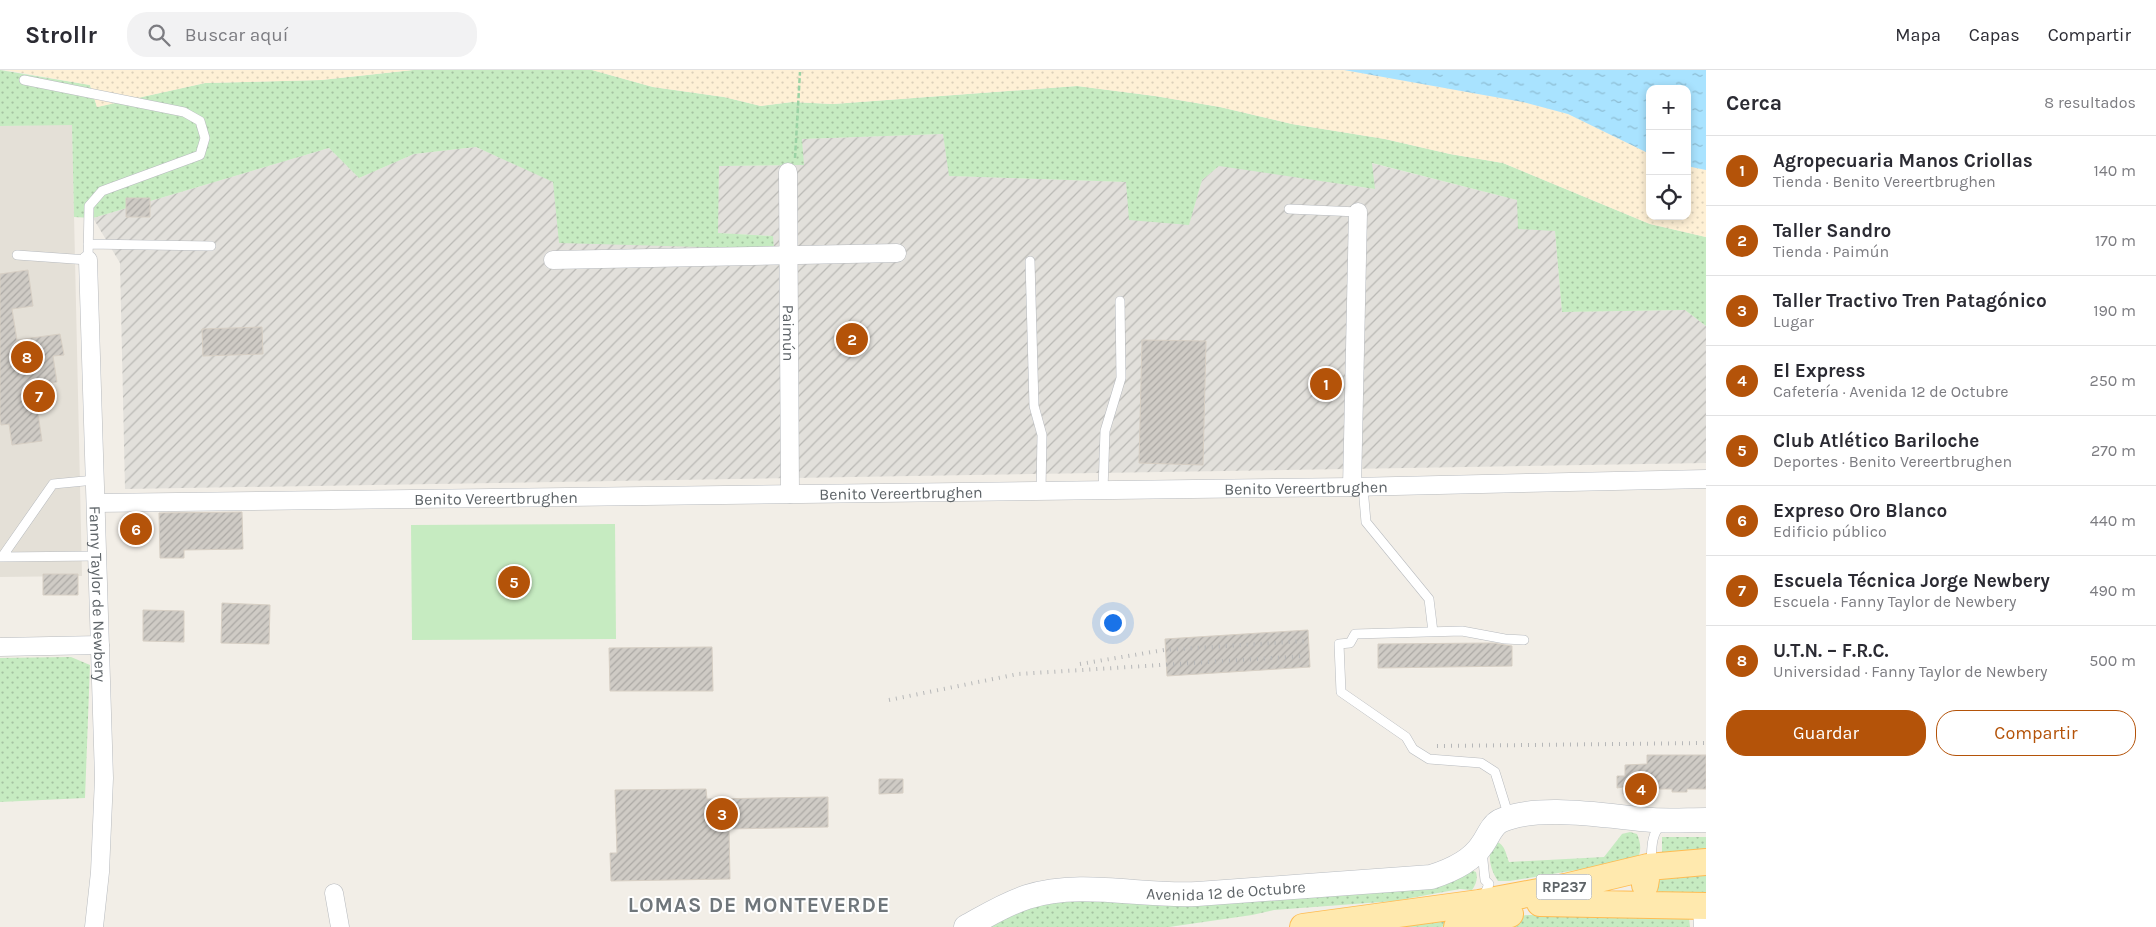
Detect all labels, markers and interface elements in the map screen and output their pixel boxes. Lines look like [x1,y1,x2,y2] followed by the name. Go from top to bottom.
[127,12,477,57] search box
[25,21,97,49] text: Strollr
[145,21,173,49] icon: search
[185,24,289,46] text: Buscar aquí
[1895,24,1941,46] text: Mapa
[1969,24,2020,46] text: Capas
[2048,24,2131,46] text: Compartir
[1646,85,1691,220] map controls
[1646,85,1691,130] button: +
[1726,91,1782,115] text: Cerca
[2044,93,2136,112] text: 8 resultados
[1646,130,1691,175] button: −
[1773,150,2033,172] text: Agropecuaria Manos Criollas
[1739,161,1745,180] text: 1
[2094,161,2136,180] text: 140 m
[1773,172,1996,191] text: Tienda · Benito Vereertbrughen
[1646,175,1691,220] button: locate
[1773,220,1891,242] text: Taller Sandro
[1737,231,1747,250] text: 2
[2095,231,2136,250] text: 170 m
[1773,242,1889,261] text: Tienda · Paimún
[1773,290,2047,312] text: Taller Tractivo Tren Patagónico
[1737,301,1747,320] text: 3
[2093,301,2136,320] text: 190 m
[779,305,799,361] street label: Paimún
[1773,312,1814,331] text: Lugar
[836,320,868,358] pin: 2
[11,338,43,376] pin: 8
[1773,360,1866,382] text: El Express
[1310,365,1342,403] pin: 1
[1737,371,1747,390] text: 4
[2089,371,2136,390] text: 250 m
[23,377,55,415] pin: 7
[1773,382,2009,401] text: Cafetería · Avenida 12 de Octubre
[1773,430,1979,452] text: Club Atlético Bariloche
[1737,441,1747,460] text: 5
[2091,441,2136,460] text: 270 m
[1773,452,2012,471] text: Deportes · Benito Vereertbrughen
[1224,477,1388,498] street label: Benito Vereertbrughen
[819,482,983,503] street label: Benito Vereertbrughen
[414,487,578,508] street label: Benito Vereertbrughen
[1773,500,1947,522] text: Expreso Oro Blanco
[86,505,111,683] street label: Fanny Taylor de Newbery
[120,510,152,548] pin: 6
[1737,511,1747,530] text: 6
[2090,511,2136,530] text: 440 m
[1773,522,1887,541] text: Edificio público
[498,563,530,601] pin: 5
[1773,570,2050,592] text: Escuela Técnica Jorge Newbery
[1738,581,1746,600] text: 7
[2090,581,2136,600] text: 490 m
[1773,592,2017,611] text: Escuela · Fanny Taylor de Newbery
[1100,610,1126,636] your location
[1773,640,1889,662] text: U.T.N. – F.R.C.
[1737,651,1747,670] text: 8
[2089,651,2136,670] text: 500 m
[1773,662,2048,681] text: Universidad · Fanny Taylor de Newbery
[1726,710,1926,756] button: Guardar
[1936,710,2136,756] button: Compartir
[1625,770,1657,808] pin: 4
[706,795,738,833] pin: 3
[1536,874,1592,900] road number: RP237
[1146,877,1306,904] street label: Avenida 12 de Octubre
[628,893,890,917] district label: LOMAS DE MONTEVERDE

